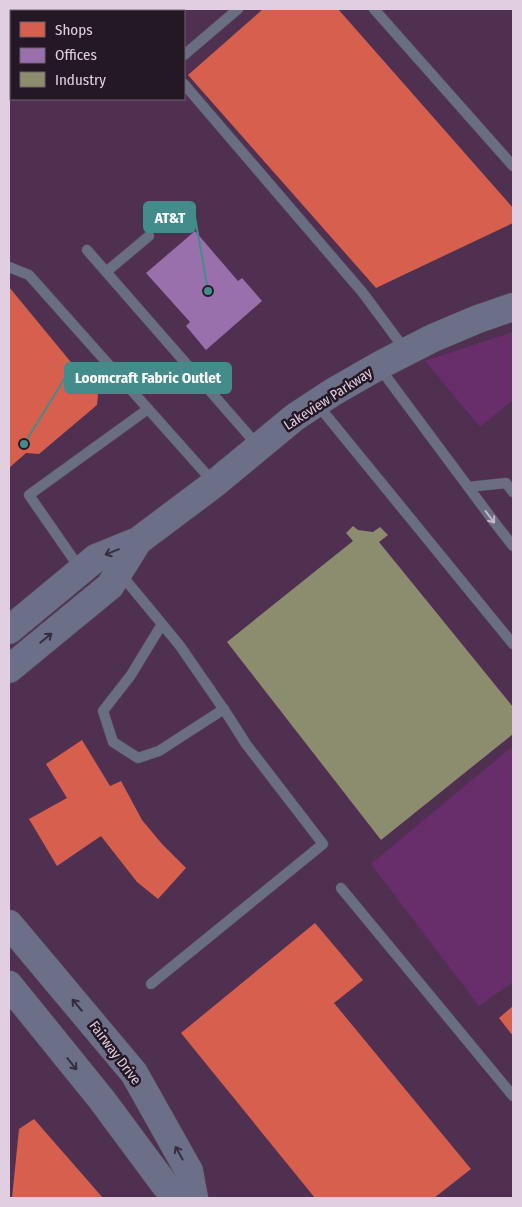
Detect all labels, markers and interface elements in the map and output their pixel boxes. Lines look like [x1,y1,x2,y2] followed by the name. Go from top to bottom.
[10,10,185,100] legend
[55,21,93,39] text: Shops
[55,46,97,64] text: Offices
[55,71,106,89] text: Industry
[144,202,195,232] callout: AT&T
[154,209,186,227] text: AT&T
[65,363,231,393] callout: Loomcraft Fabric Outlet
[281,364,376,434] street label: Lakeview Parkway
[75,369,222,387] text: Loomcraft Fabric Outlet
[485,510,495,524] one-way arrow
[105,548,120,557] one-way arrow
[40,633,53,644] one-way arrow
[72,998,83,1011] one-way arrow
[86,1018,145,1088] street label: Fairway Drive
[67,1057,78,1070] one-way arrow
[173,1146,183,1160] one-way arrow

